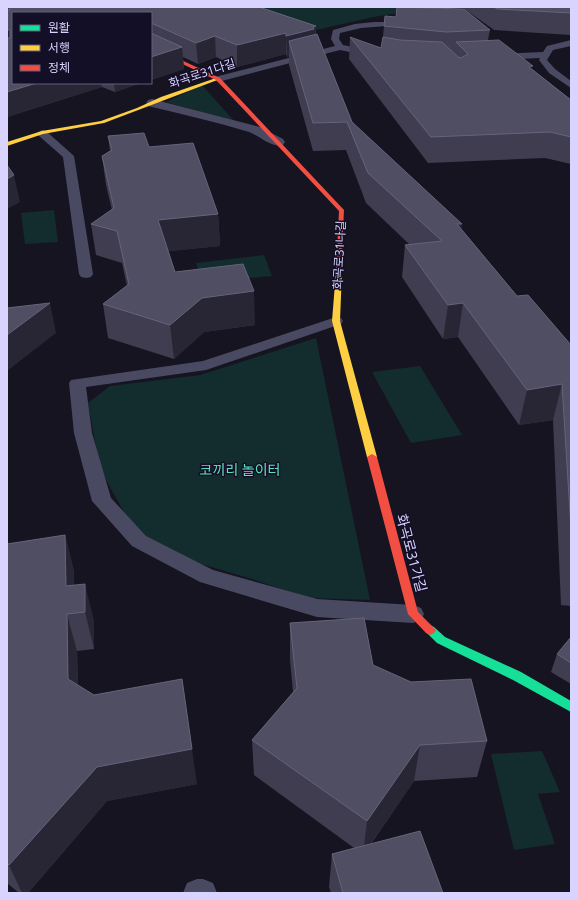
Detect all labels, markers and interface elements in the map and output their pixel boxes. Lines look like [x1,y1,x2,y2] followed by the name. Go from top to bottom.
[12,12,152,84] legend
[48,19,70,36] text: 원활
[48,39,70,56] text: 서행
[167,54,237,92] street label: 화곡로31다길
[48,59,70,76] text: 정체
[329,220,349,290] street label: 화곡로31나길
[200,460,280,479] park label: 코끼리 놀이터
[392,512,432,594] street label: 화곡로31가길

